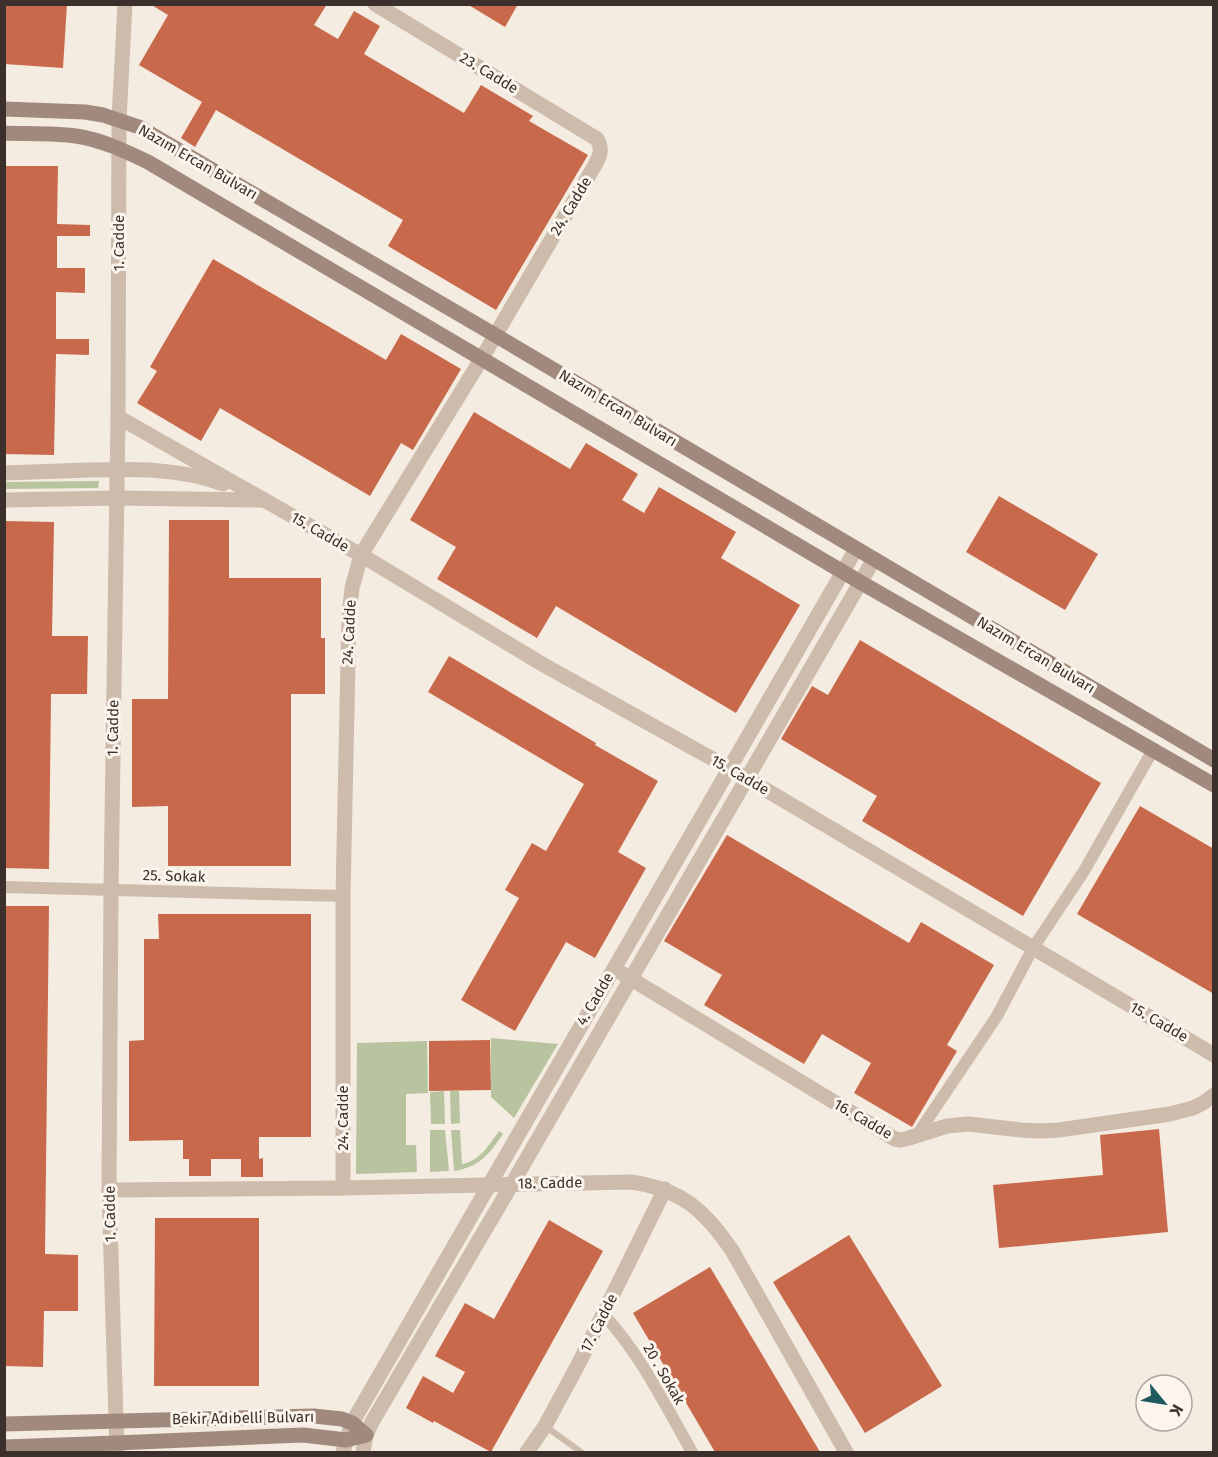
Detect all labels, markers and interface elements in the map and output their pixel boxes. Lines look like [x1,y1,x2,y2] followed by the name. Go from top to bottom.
[457,49,521,97] street label: 23. Cadde
[135,121,261,203] street label: Nazım Ercan Bulvarı
[547,173,595,239] street label: 24. Cadde
[110,215,128,271] street label: 1. Cadde
[556,366,680,450] street label: Nazım Ercan Bulvarı
[288,508,352,556] street label: 15. Cadde
[338,599,360,665] street label: 24. Cadde
[974,613,1098,697] street label: Nazım Ercan Bulvarı
[104,700,122,756] street label: 1. Cadde
[708,751,772,799] street label: 15. Cadde
[142,866,206,886] street label: 25. Sokak
[573,969,617,1029] street label: 4. Cadde
[1127,998,1191,1046] street label: 15. Cadde
[334,1085,352,1151] street label: 24. Cadde
[831,1095,895,1143] street label: 16. Cadde
[517,1173,583,1193] street label: 18. Cadde
[101,1186,119,1242] street label: 1. Cadde
[577,1291,621,1355] street label: 17. Cadde
[639,1340,689,1408] street label: 20 . Sokak
[1134,1373,1194,1433] north arrow
[1165,1401,1187,1420] text: K
[172,1408,314,1428] street label: Bekir Adıbelli Bulvarı

